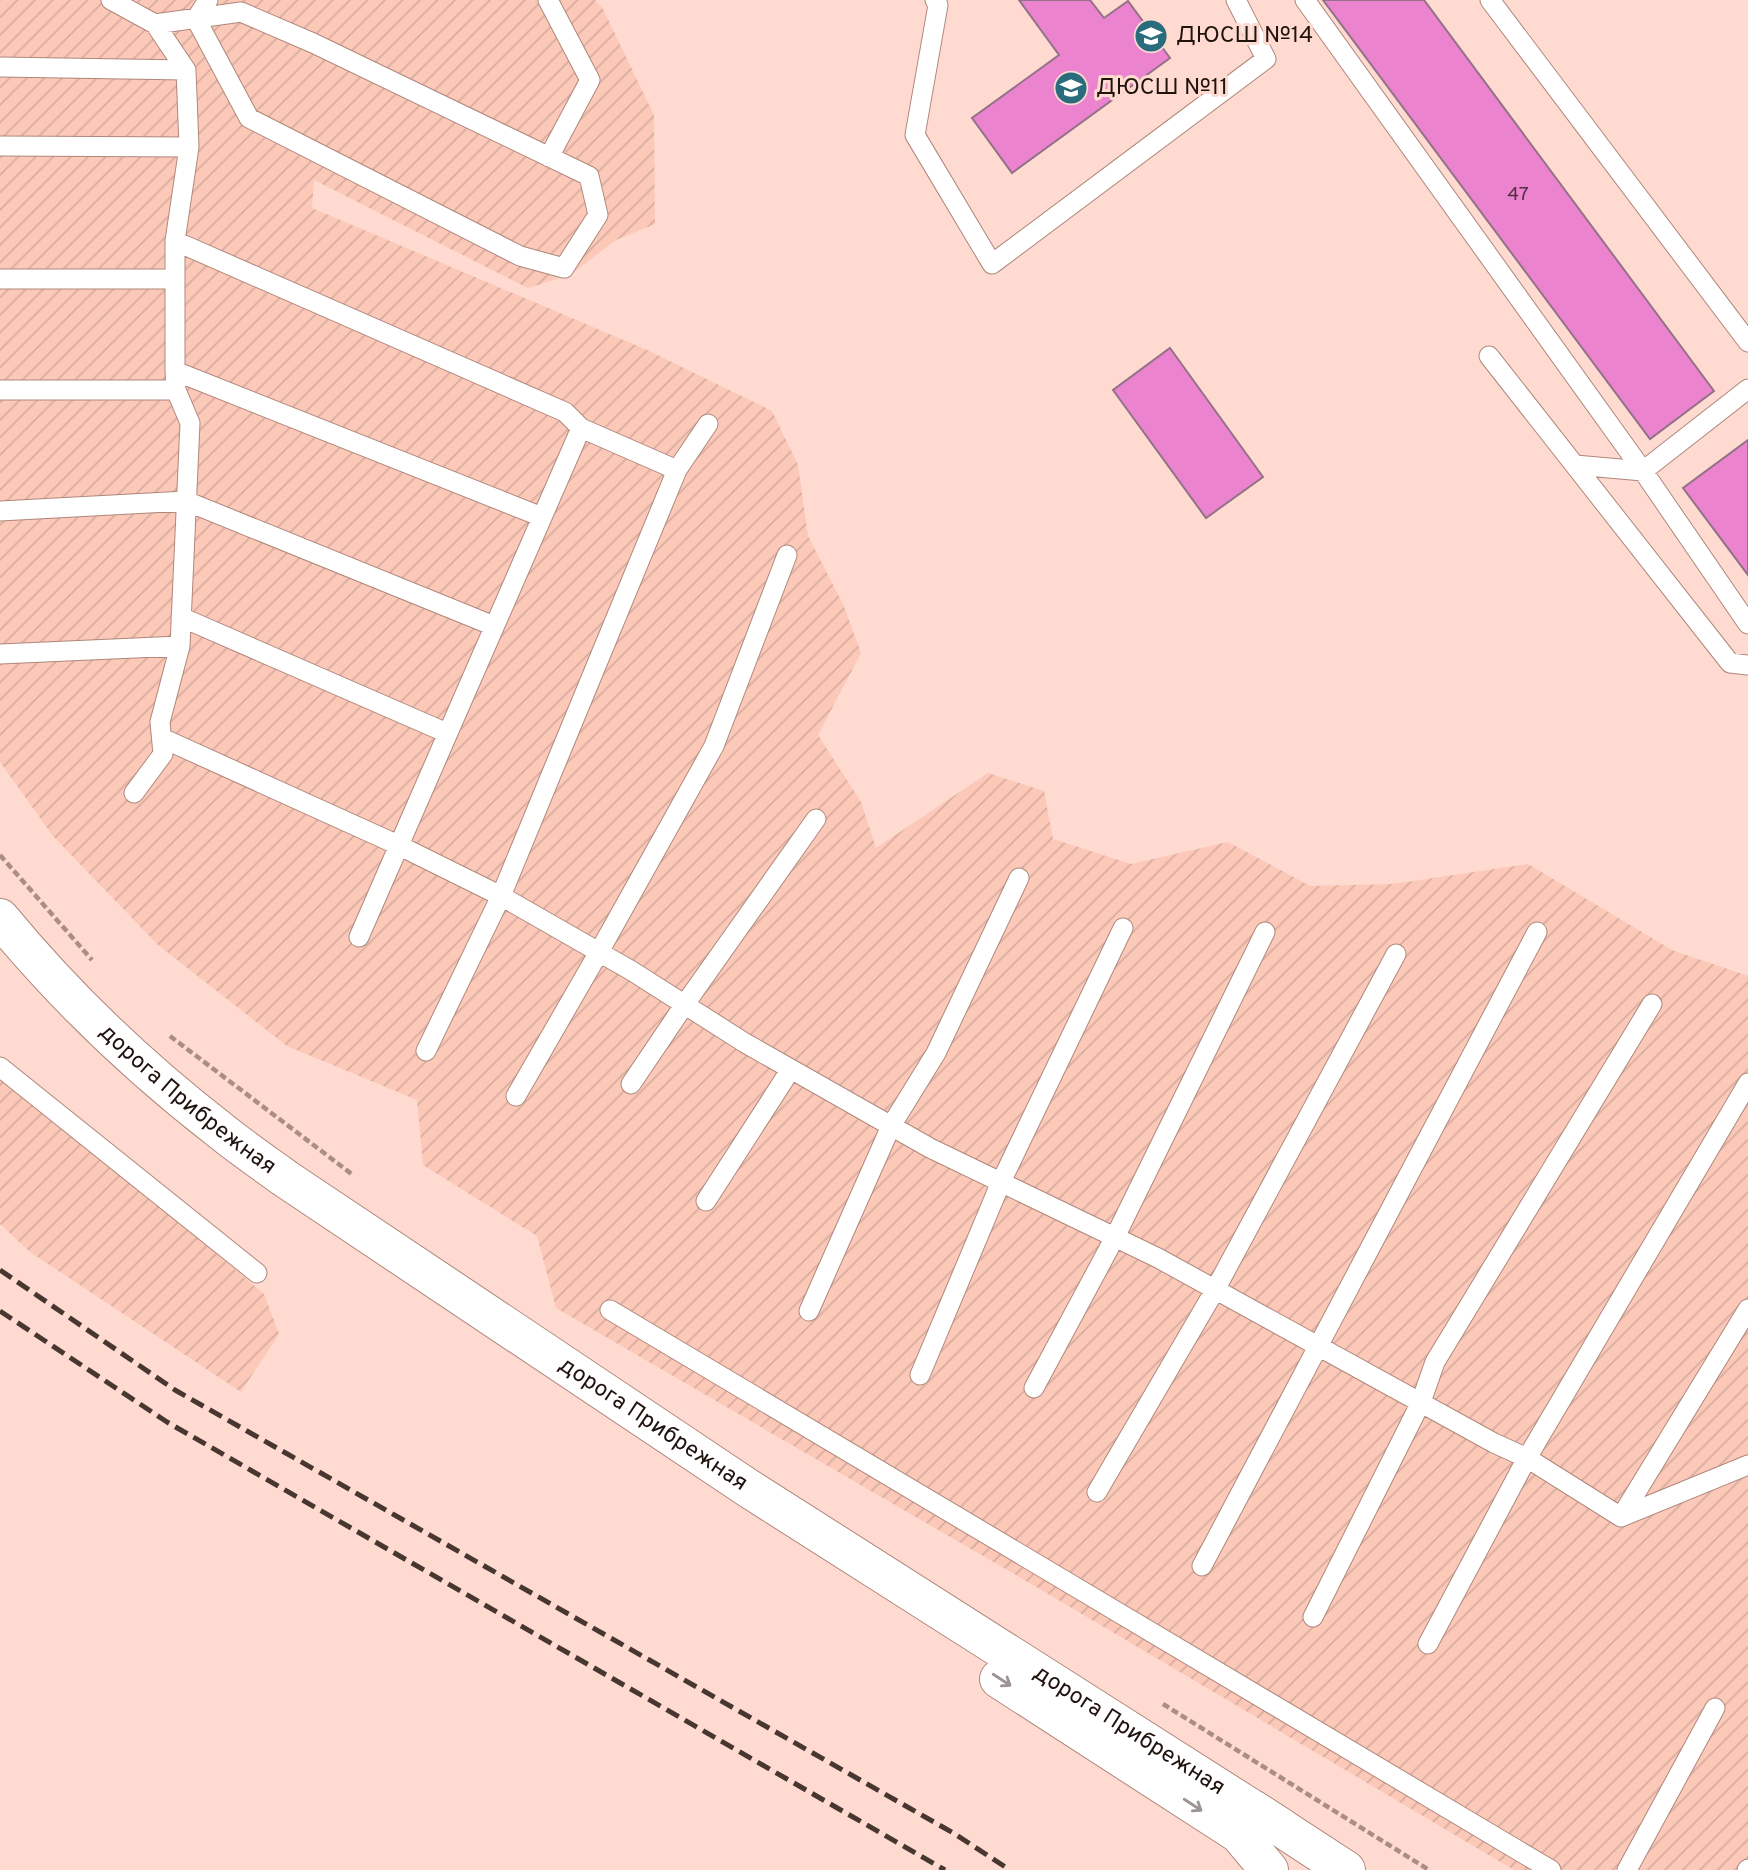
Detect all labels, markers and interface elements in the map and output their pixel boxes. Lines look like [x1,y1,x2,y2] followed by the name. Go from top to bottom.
[1132,17,1170,55] school or university icon: ДЮСШ №14
[1176,22,1313,51] place label: ДЮСШ №14
[1052,69,1090,107] school or university icon: ДЮСШ №11
[1096,74,1228,103] place label: ДЮСШ №11
[1507,183,1529,207] house number: 47
[93,1018,282,1182] street label: дорога Прибрежная
[553,1351,753,1498] street label: дорога Прибрежная
[1028,1659,1230,1802] street label: дорога Прибрежная
[992,1673,1011,1688] one-way arrow
[1182,1798,1202,1812] one-way arrow

